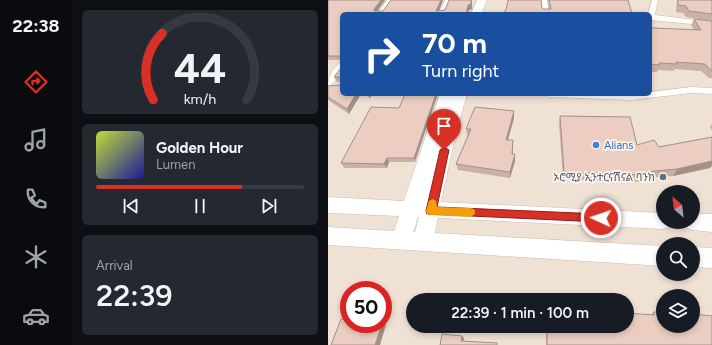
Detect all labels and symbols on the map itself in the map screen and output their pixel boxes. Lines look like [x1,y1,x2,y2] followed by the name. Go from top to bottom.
[427,109,461,150] pin
[604,139,633,152] place label: Alians
[591,140,601,150] marker: Alians
[554,171,655,184] place label: ኦሮሚያ ኢንተርናሽናል ባንክ
[658,172,668,182] marker: ኦሮሚያ ኢንተርናሽናል ባንክ
[656,185,700,229] north arrow
[580,197,622,239] position arrow
[340,281,392,333] speed limit sign: 50

